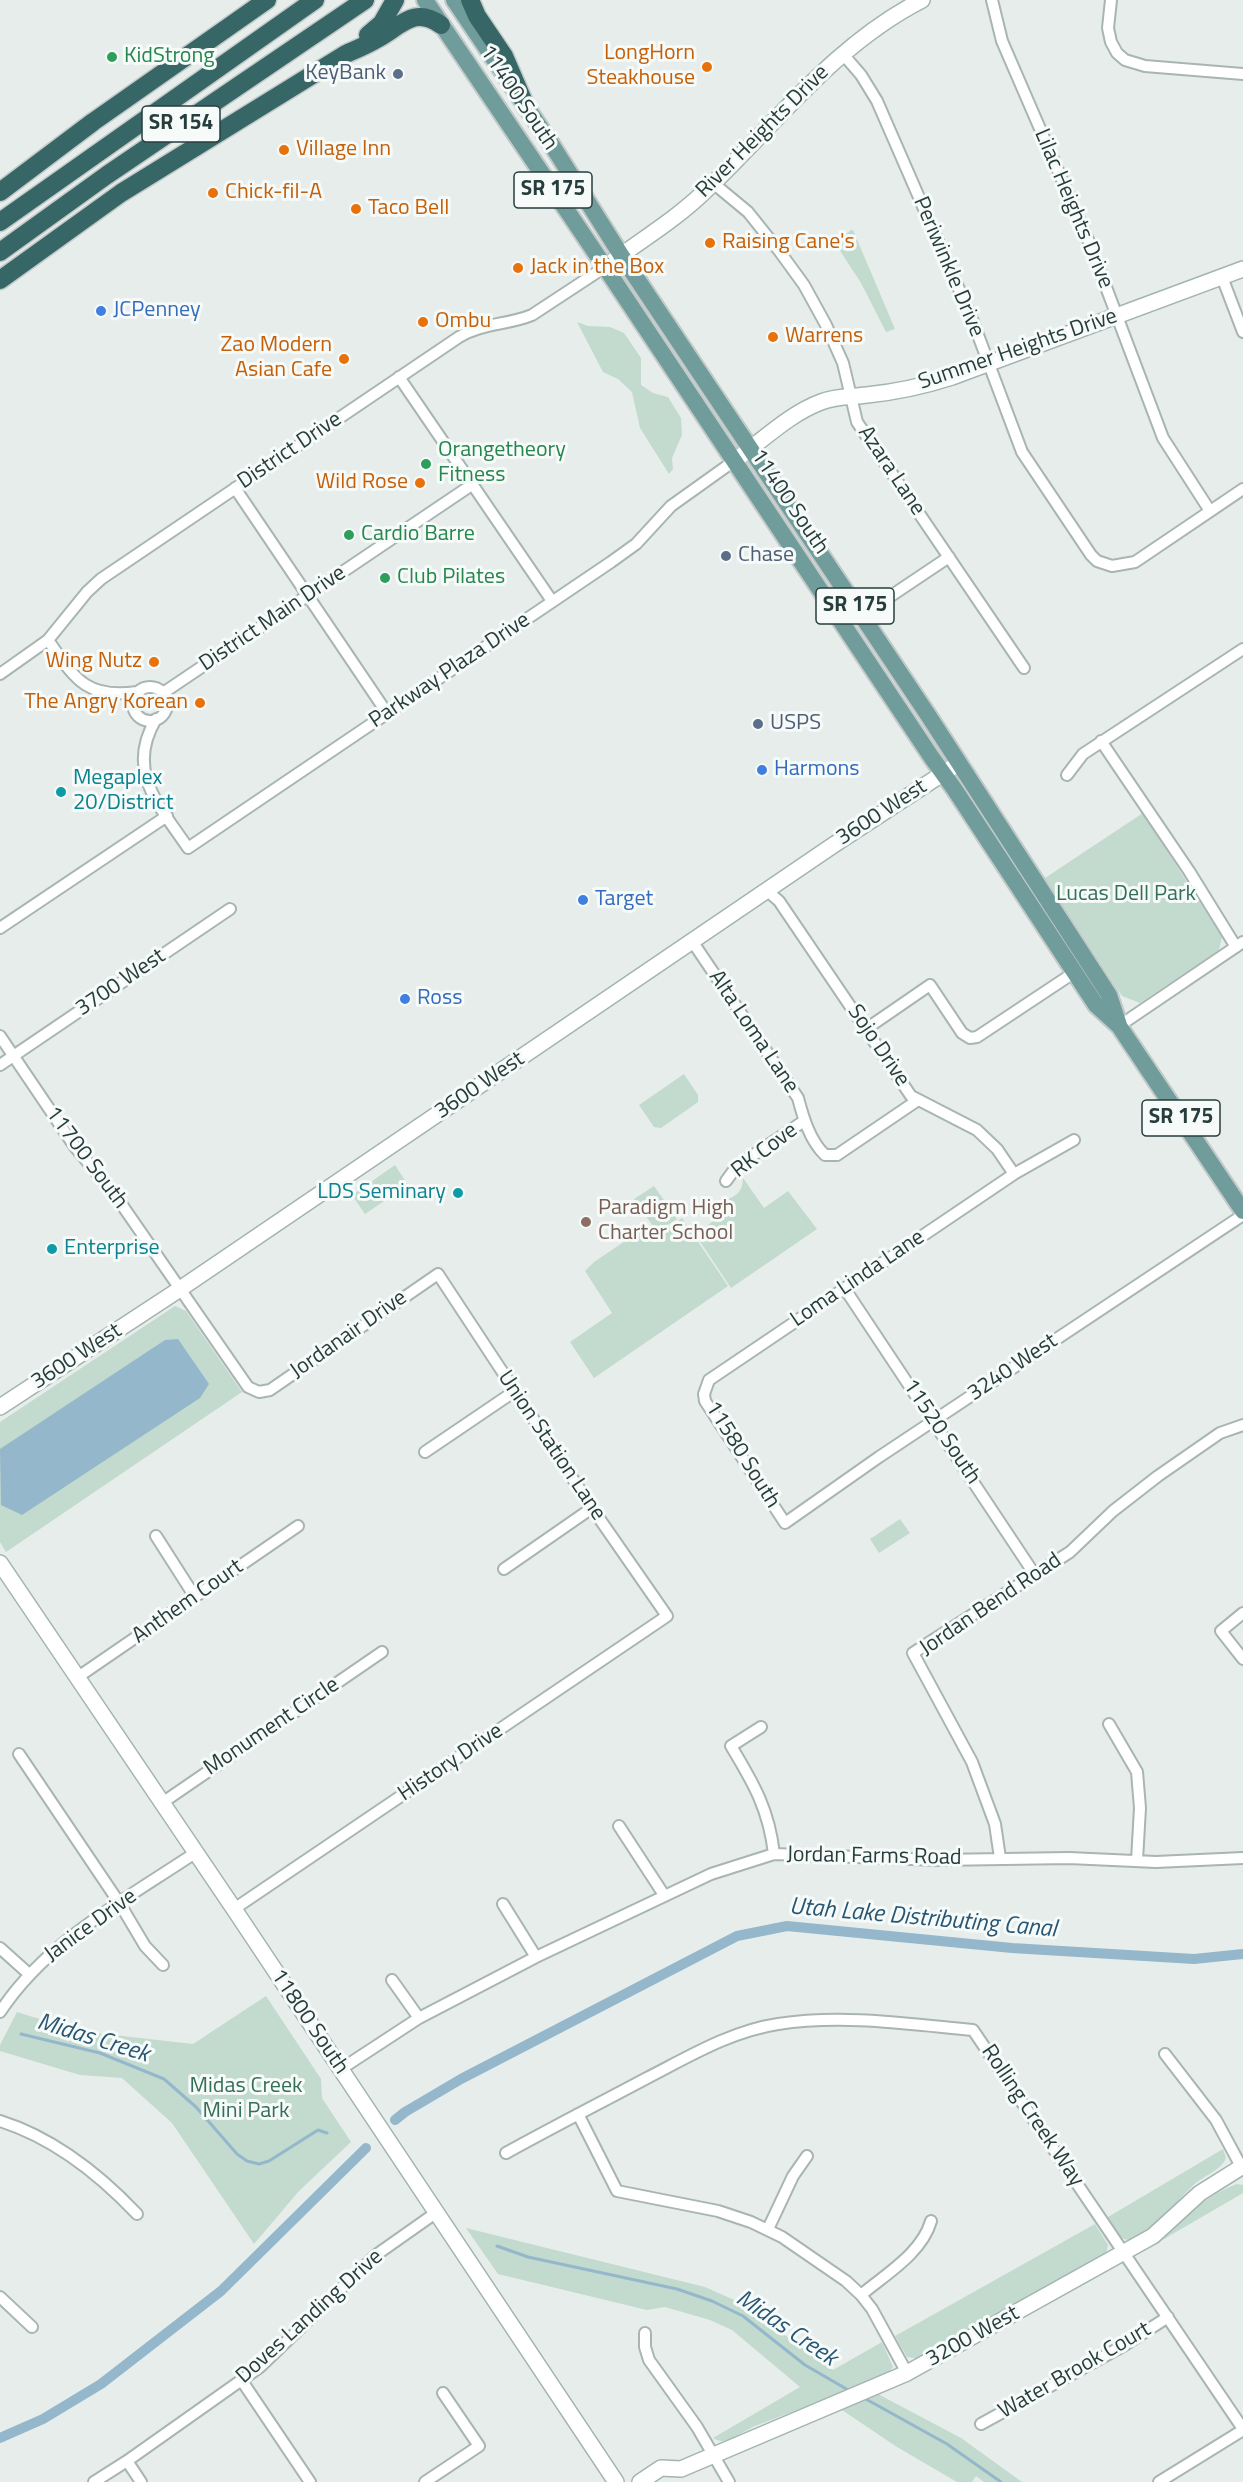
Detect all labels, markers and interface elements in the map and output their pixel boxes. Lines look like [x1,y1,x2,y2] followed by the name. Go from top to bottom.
[473,40,563,156] street label: 11400 South
[586,41,695,92] place label: LongHorn Steakhouse
[124,44,215,70] place label: KidStrong
[105,50,119,64] marker: KidStrong
[691,60,835,204] street label: River Heights Drive
[700,60,714,74] marker: LongHorn Steakhouse
[305,61,386,87] place label: KeyBank
[391,67,405,81] marker: KeyBank
[142,106,220,142] road number: SR 154
[1028,125,1118,293] street label: Lilac Heights Drive
[296,137,391,163] place label: Village Inn
[277,143,291,157] marker: Village Inn
[514,172,592,208] road number: SR 175
[225,180,322,206] place label: Chick-fil-A
[206,186,220,200] marker: Chick-fil-A
[907,193,989,341] street label: Periwinkle Drive
[368,196,449,222] place label: Taco Bell
[349,202,363,216] marker: Taco Bell
[722,230,855,256] place label: Raising Cane's
[703,236,717,250] marker: Raising Cane's
[530,255,664,281] place label: Jack in the Box
[511,261,525,275] marker: Jack in the Box
[113,298,201,324] place label: JCPenney
[94,304,108,318] marker: JCPenney
[915,304,1121,396] street label: Summer Heights Drive
[435,309,491,335] place label: Ombu
[416,315,430,329] marker: Ombu
[785,324,863,350] place label: Warrens
[766,330,780,344] marker: Warrens
[221,333,332,384] place label: Zao Modern Asian Cafe
[337,352,351,366] marker: Zao Modern Asian Cafe
[233,407,347,495] street label: District Drive
[852,421,930,521] street label: Azara Lane
[438,438,566,490] place label: Orangetheory Fitness
[744,444,834,560] street label: 11400 South
[419,457,433,471] marker: Orangetheory Fitness
[316,470,408,496] place label: Wild Rose
[413,476,427,490] marker: Wild Rose
[361,522,475,548] place label: Cardio Barre
[342,528,356,542] marker: Cardio Barre
[738,543,794,569] place label: Chase
[719,549,733,563] marker: Chase
[195,560,351,678] street label: District Main Drive
[397,565,505,591] place label: Club Pilates
[378,571,392,585] marker: Club Pilates
[816,588,894,624] road number: SR 175
[365,607,535,735] street label: Parkway Plaza Drive
[45,649,142,675] place label: Wing Nutz
[147,655,161,669] marker: Wing Nutz
[24,690,188,716] place label: The Angry Korean
[193,696,207,710] marker: The Angry Korean
[770,711,821,737] place label: USPS
[751,717,765,731] marker: USPS
[774,757,860,783] place label: Harmons
[755,763,769,777] marker: Harmons
[73,766,173,818] place label: Megaplex 20/District
[832,774,932,852] street label: 3600 West
[54,785,68,799] marker: Megaplex 20/District
[1056,882,1196,908] park label: Lucas Dell Park
[595,887,653,913] place label: Target
[576,893,590,907] marker: Target
[71,943,171,1023] street label: 3700 West
[702,966,804,1098] street label: Alta Loma Lane
[417,986,462,1012] place label: Ross
[398,992,412,1006] marker: Ross
[841,1000,915,1092] street label: Sojo Drive
[430,1046,530,1126] street label: 3600 West
[1142,1100,1220,1136] road number: SR 175
[39,1102,133,1214] street label: 11700 South
[727,1118,803,1184] street label: RK Cove
[317,1180,446,1206] place label: LDS Seminary
[451,1186,465,1200] marker: LDS Seminary
[598,1196,734,1248] place label: Paradigm High Charter School
[579,1215,593,1229] marker: Paradigm High Charter School
[786,1225,930,1333] street label: Loma Linda Lane
[64,1236,160,1262] place label: Enterprise
[45,1242,59,1256] marker: Enterprise
[286,1285,412,1385] street label: Jordanair Drive
[27,1318,127,1396] street label: 3600 West
[963,1328,1063,1408] street label: 3240 West
[491,1366,611,1526] street label: Union Station Lane
[896,1374,986,1490] street label: 11520 South
[699,1397,785,1513] street label: 11580 South
[915,1548,1067,1662] street label: Jordan Bend Road
[128,1554,248,1650] street label: Anthem Court
[199,1672,345,1782] street label: Monument Circle
[394,1718,508,1808] street label: History Drive
[786,1842,962,1872] street label: Jordan Farms Road
[40,1884,142,1968] street label: Janice Drive
[788,1893,1058,1945] water label: Utah Lake Distributing Canal
[264,1964,354,2080] street label: 11800 South
[34,2008,152,2070] water label: Midas Creek
[975,2040,1089,2192] street label: Rolling Creek Way
[189,2074,303,2126] park label: Midas Creek Mini Park
[231,2244,389,2390] street label: Doves Landing Drive
[730,2285,842,2373] water label: Midas Creek
[922,2301,1024,2373] street label: 3200 West
[994,2317,1156,2425] street label: Water Brook Court

